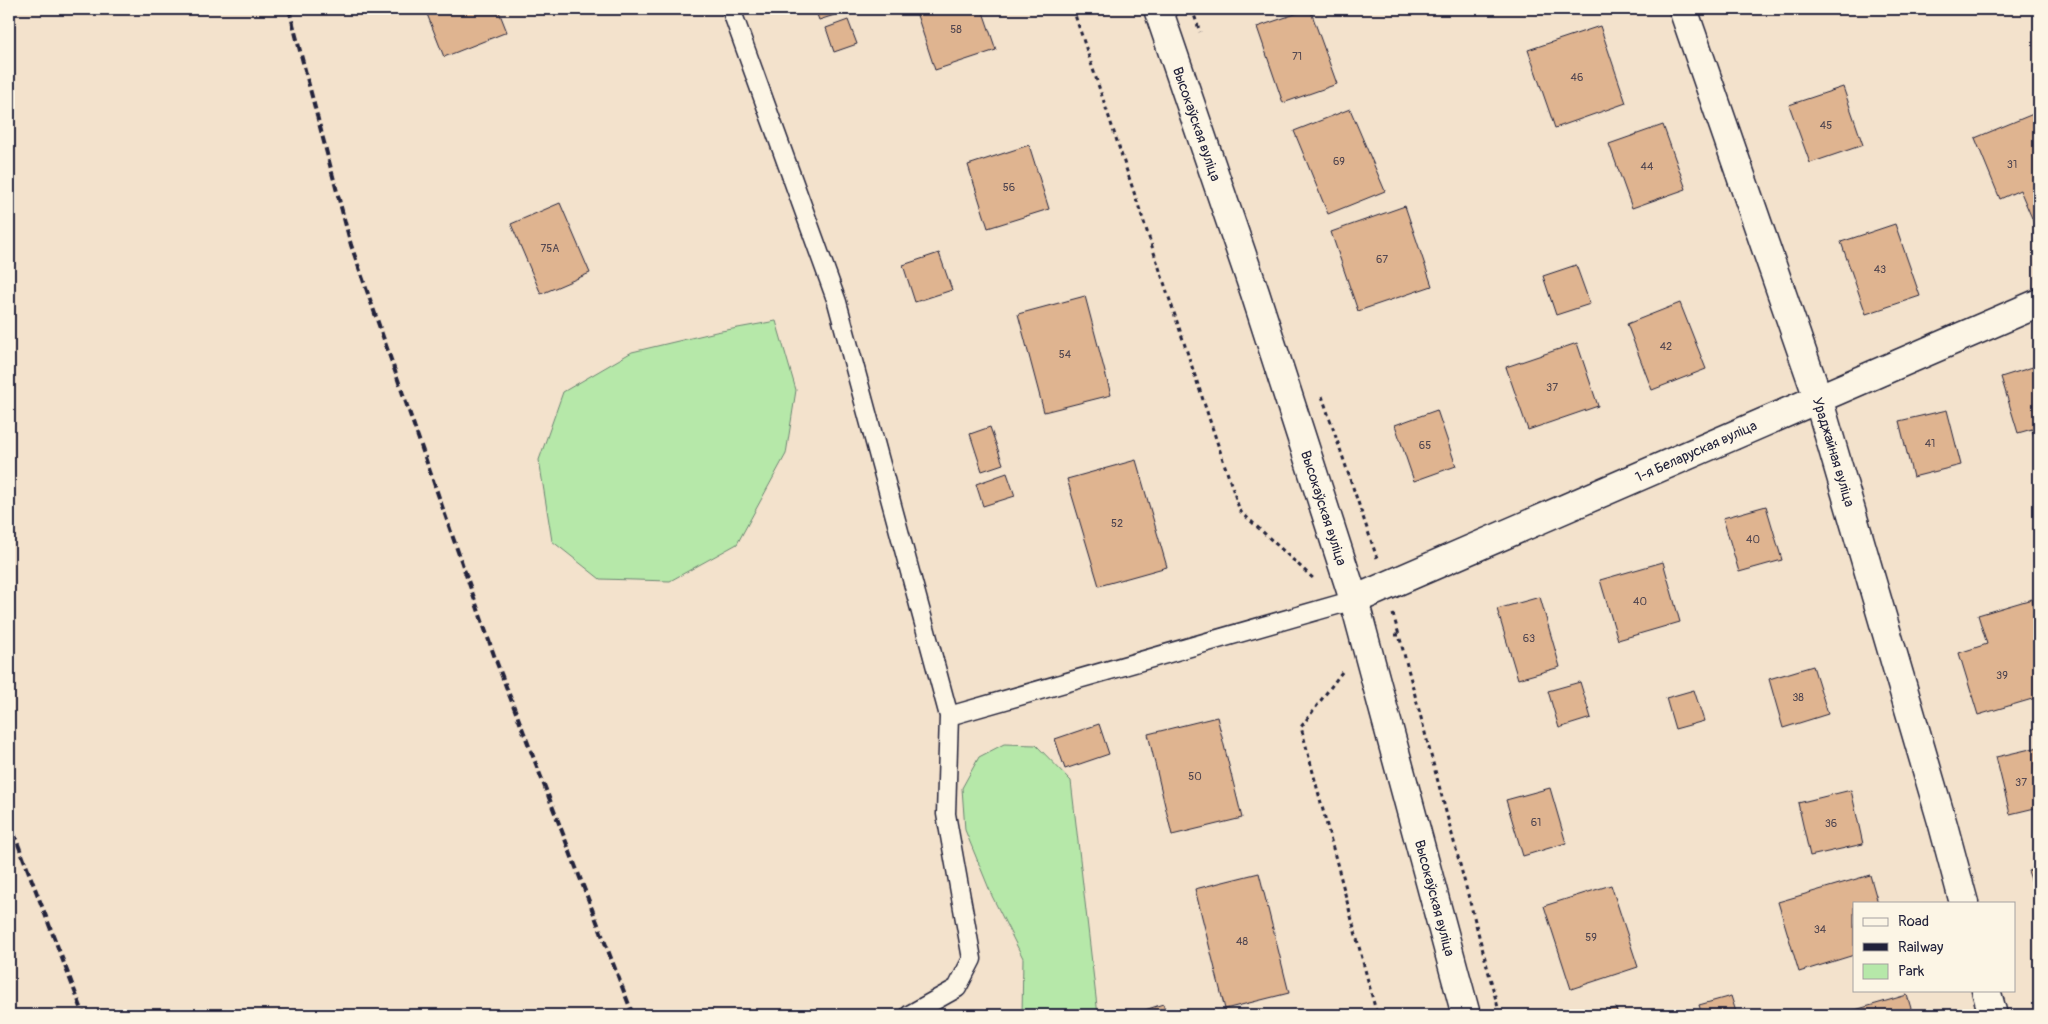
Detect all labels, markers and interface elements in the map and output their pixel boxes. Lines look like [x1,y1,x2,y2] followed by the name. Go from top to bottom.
[950,23,962,36] house number: 58
[1292,50,1302,63] house number: 71
[1169,65,1224,184] street label: Высокаўская вуліца
[1571,71,1583,84] house number: 46
[1820,119,1832,132] house number: 45
[1333,155,1345,168] house number: 69
[2007,158,2017,171] house number: 31
[1641,160,1654,173] house number: 44
[1003,181,1015,194] house number: 56
[541,242,559,255] house number: 75А
[1376,253,1388,266] house number: 67
[1874,263,1886,276] house number: 43
[1660,340,1672,353] house number: 42
[1059,348,1072,361] house number: 54
[1546,381,1558,394] house number: 37
[1809,396,1858,509] street label: Ураджайная вуліца
[1633,417,1760,486] street label: 1-я Беларуская вуліца
[1925,437,1935,450] house number: 41
[1419,439,1431,452] house number: 65
[1297,449,1350,568] street label: Высокаўская вуліца
[1111,517,1123,530] house number: 52
[1746,533,1760,546] house number: 40
[1633,595,1647,608] house number: 40
[1523,632,1535,645] house number: 63
[1996,669,2008,682] house number: 39
[1792,691,1804,704] house number: 38
[1188,770,1202,783] house number: 50
[2015,776,2027,789] house number: 37
[1531,816,1541,829] house number: 61
[1825,817,1837,830] house number: 36
[1411,838,1458,958] street label: Высокаўская вуліца
[1853,902,2016,992] legend
[1898,912,1929,931] text: Road
[1814,923,1827,936] house number: 34
[1585,931,1597,944] house number: 59
[1236,935,1248,948] house number: 48
[1898,938,1944,957] text: Railway
[1898,962,1925,981] text: Park

